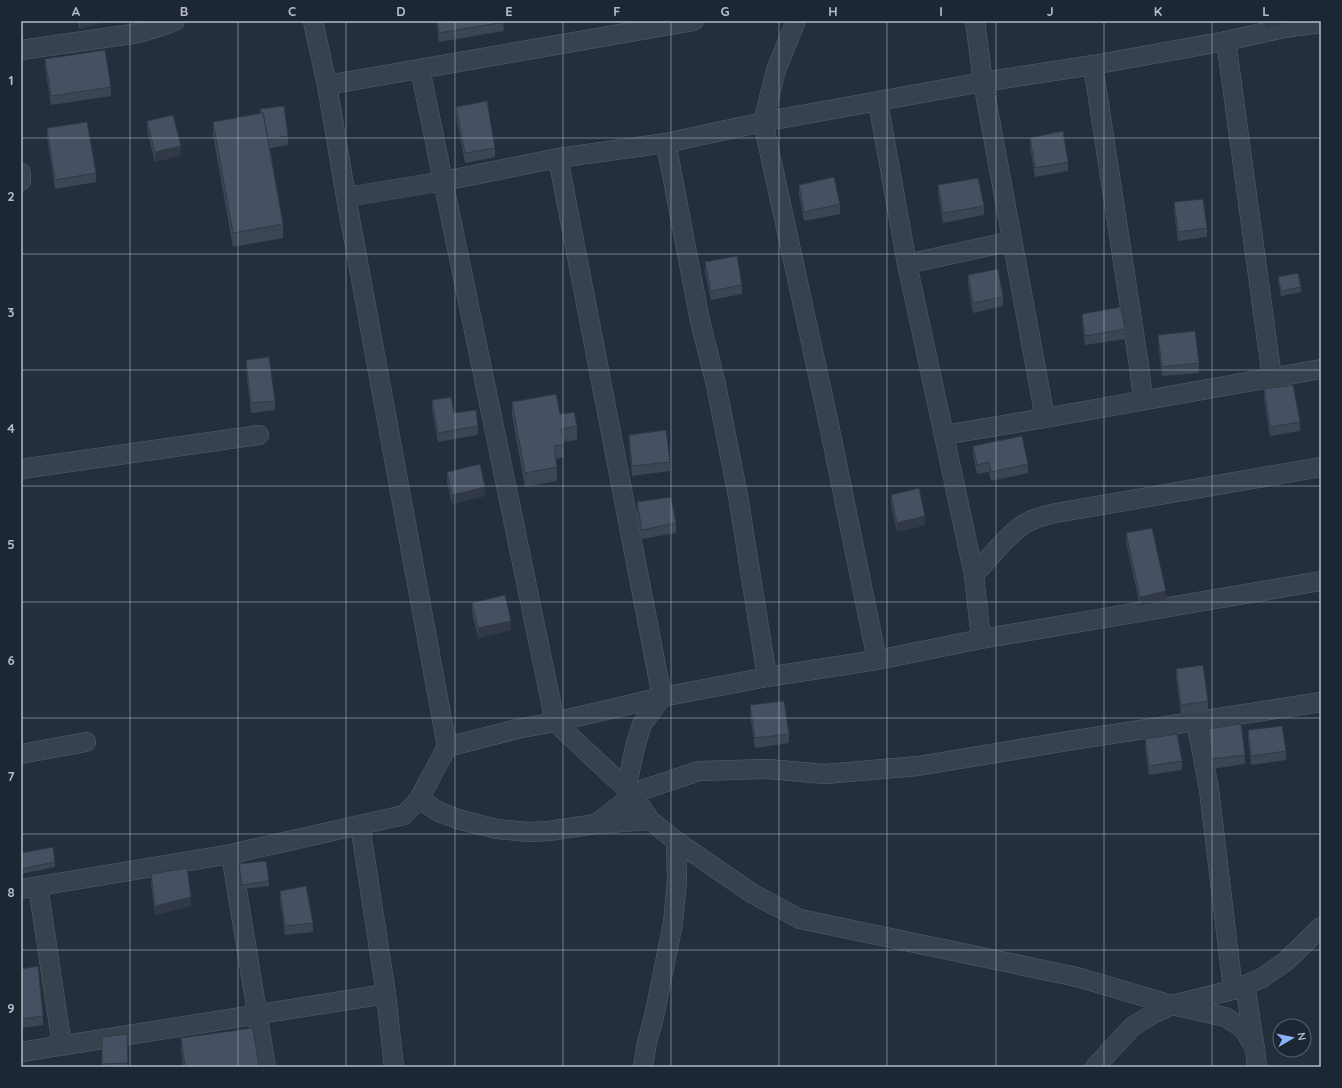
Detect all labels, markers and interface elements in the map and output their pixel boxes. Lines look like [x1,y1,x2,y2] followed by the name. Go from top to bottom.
[72,3,81,19] text: A
[180,3,188,19] text: B
[288,3,296,19] text: C
[396,3,406,19] text: D
[505,3,513,19] text: E
[613,3,621,19] text: F
[720,3,730,19] text: G
[828,3,838,19] text: H
[939,3,943,19] text: I
[1046,3,1054,19] text: J
[1154,3,1163,19] text: K
[1262,3,1270,19] text: L
[8,72,14,88] text: 1
[7,188,15,204] text: 2
[8,304,15,320] text: 3
[7,420,15,436] text: 4
[7,536,15,552] text: 5
[7,652,15,668] text: 6
[7,768,15,784] text: 7
[7,884,15,900] text: 8
[7,1000,15,1016] text: 9
[1272,1018,1312,1058] north arrow
[1294,1031,1309,1042] text: N

